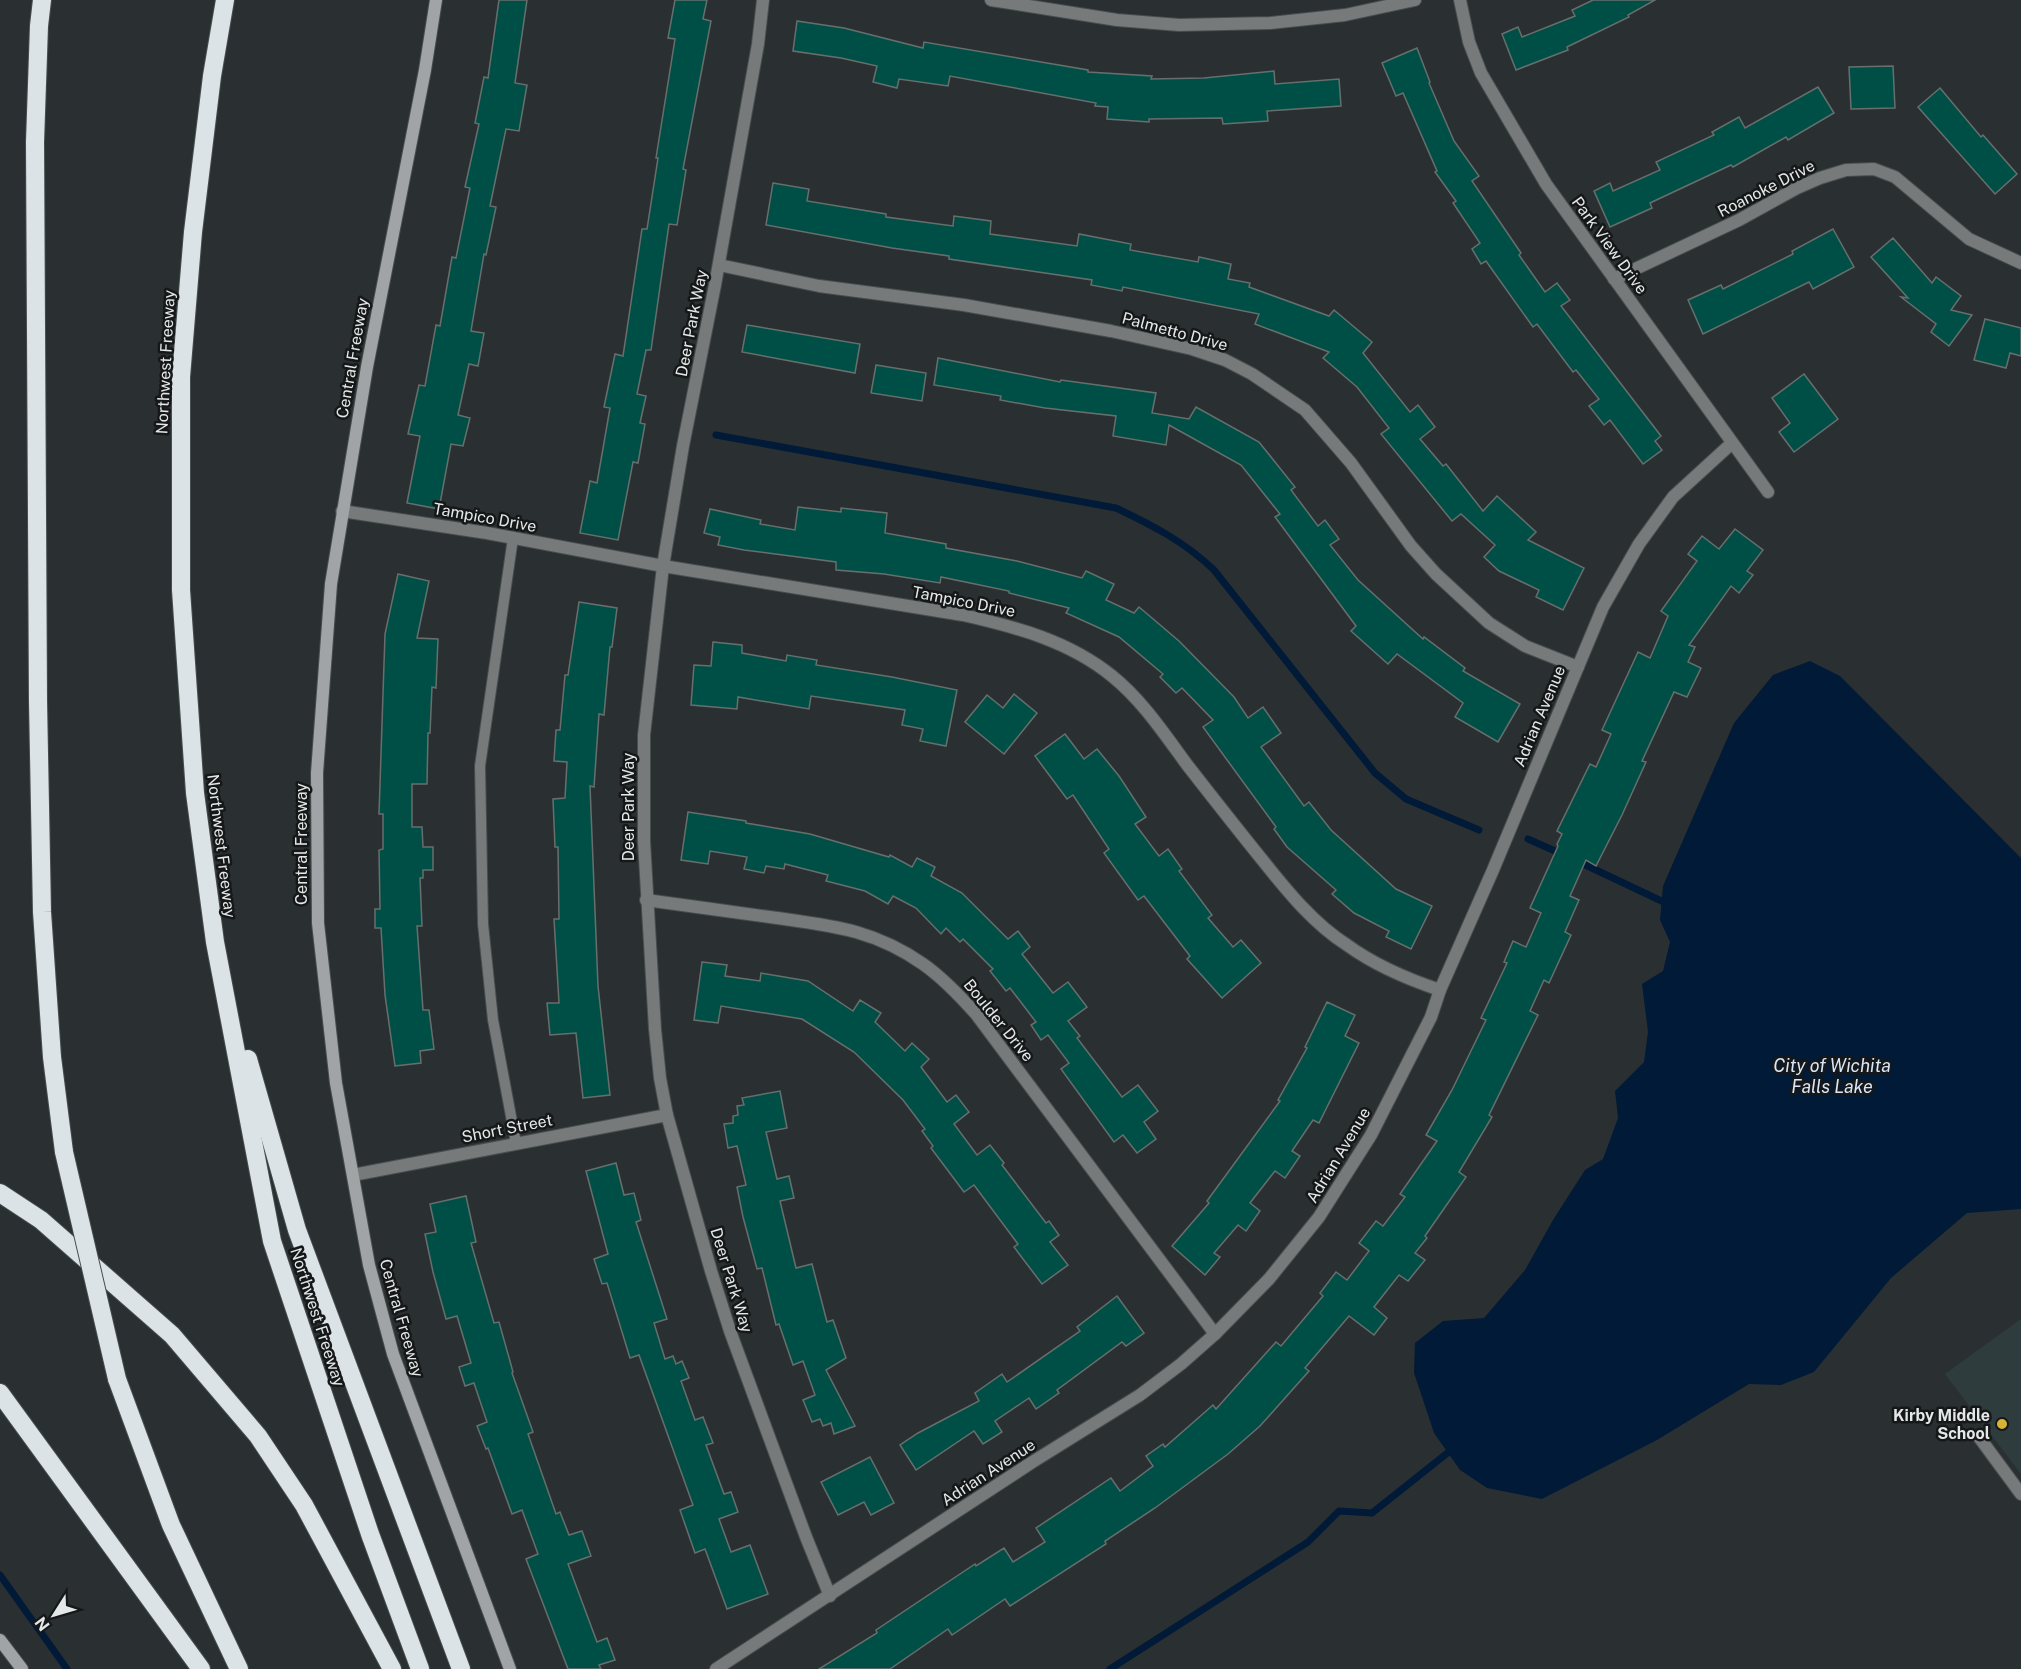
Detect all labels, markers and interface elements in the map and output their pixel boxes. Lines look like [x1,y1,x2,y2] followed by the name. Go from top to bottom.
[1715,156,1818,221] street label: Roanoke Drive
[1568,193,1651,298] street label: Park View Drive
[672,268,711,378] street label: Deer Park Way
[152,289,179,435] street label: Northwest Freeway
[333,296,372,420] street label: Central Freeway
[1120,308,1230,355] street label: Palmetto Drive
[432,499,538,536] street label: Tampico Drive
[911,582,1017,621] street label: Tampico Drive
[1510,663,1569,770] street label: Adrian Avenue
[619,752,638,861] street label: Deer Park Way
[203,773,240,919] street label: Northwest Freeway
[292,783,311,905] street label: Central Freeway
[960,975,1038,1065] street label: Boulder Drive
[1773,1055,1891,1097] water label: City of Wichita Falls Lake
[1302,1104,1374,1206] street label: Adrian Avenue
[460,1110,554,1147] street label: Short Street
[707,1225,757,1335] street label: Deer Park Way
[286,1245,349,1389] street label: Northwest Freeway
[376,1257,428,1380] street label: Central Freeway
[1893,1406,1990,1443] place label: Kirby Middle School
[1995,1417,2009,1431] marker: Kirby Middle School
[938,1435,1039,1510] street label: Adrian Avenue
[24,1585,84,1645] north arrow
[31,1613,54,1634] text: N

